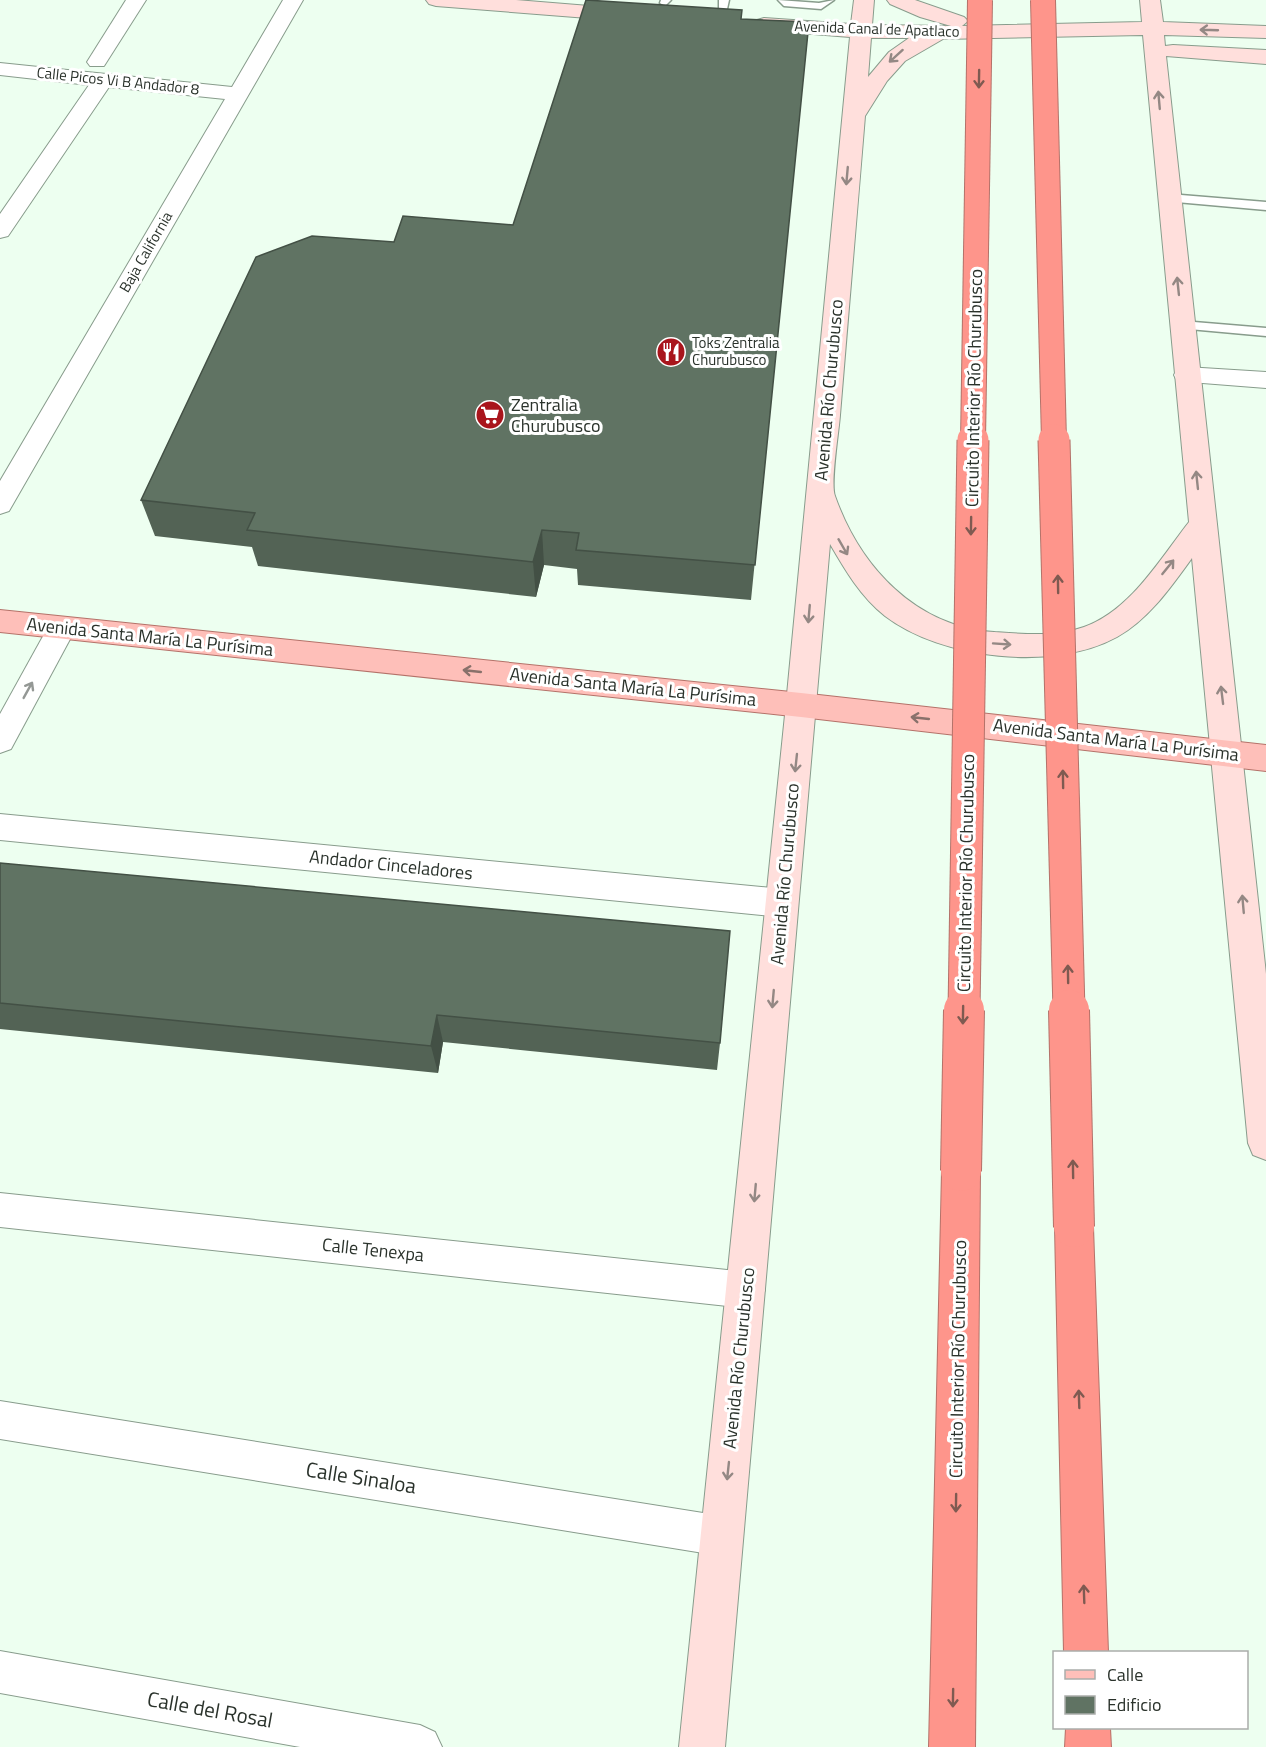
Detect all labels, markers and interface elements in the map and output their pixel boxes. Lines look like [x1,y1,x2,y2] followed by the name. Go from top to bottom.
[794,14,960,43] street label: Avenida Canal de Apatlaco
[1200,25,1220,36] one-way arrow
[889,49,904,63] one-way arrow
[36,61,200,100] street label: Calle Picos Vi B Andador 8
[973,69,985,89] one-way arrow
[1153,90,1164,110] one-way arrow
[842,166,853,186] one-way arrow
[113,207,178,297] street label: Baja California
[958,269,989,507] street label: Circuito Interior Río Churubusco
[1172,277,1183,297] one-way arrow
[807,298,850,482] street label: Avenida Río Churubusco
[692,331,780,371] place label: Toks Zentralia Churubusco
[655,336,687,368] restaurant icon: Toks Zentralia Churubusco
[511,391,600,439] place label: Zentralia Churubusco
[474,399,506,431] supermarket icon: Zentralia Churubusco
[1191,471,1202,491] one-way arrow
[966,516,977,536] one-way arrow
[837,538,849,555] one-way arrow
[1161,560,1175,575] one-way arrow
[1052,574,1063,594] one-way arrow
[803,604,814,624] one-way arrow
[26,610,275,663] street label: Avenida Santa María La Purísima
[991,639,1011,650] one-way arrow
[509,660,758,713] street label: Avenida Santa María La Purísima
[462,665,482,676] one-way arrow
[22,682,34,699] one-way arrow
[1216,686,1227,705] one-way arrow
[992,711,1241,768] street label: Avenida Santa María La Purísima
[910,712,930,723] one-way arrow
[790,752,801,772] one-way arrow
[950,754,981,992] street label: Circuito Interior Río Churubusco
[1057,769,1068,789] one-way arrow
[763,782,806,966] street label: Avenida Río Churubusco
[308,843,474,887] street label: Andador Cinceladores
[1237,894,1248,914] one-way arrow
[1062,964,1073,984] one-way arrow
[767,988,778,1008] one-way arrow
[957,1005,969,1025] one-way arrow
[1067,1159,1078,1179] one-way arrow
[749,1182,760,1202] one-way arrow
[321,1231,425,1268] street label: Calle Tenexpa
[942,1240,973,1478] street label: Circuito Interior Río Churubusco
[716,1266,761,1450] street label: Avenida Río Churubusco
[1073,1390,1084,1410] one-way arrow
[304,1453,419,1502] street label: Calle Sinaloa
[722,1460,733,1480] one-way arrow
[950,1492,961,1512] one-way arrow
[1079,1585,1090,1605] one-way arrow
[1053,1651,1248,1729] legend
[1107,1661,1143,1688] text: Calle
[145,1682,276,1736] street label: Calle del Rosal
[947,1687,958,1707] one-way arrow
[1107,1691,1161,1718] text: Edificio

